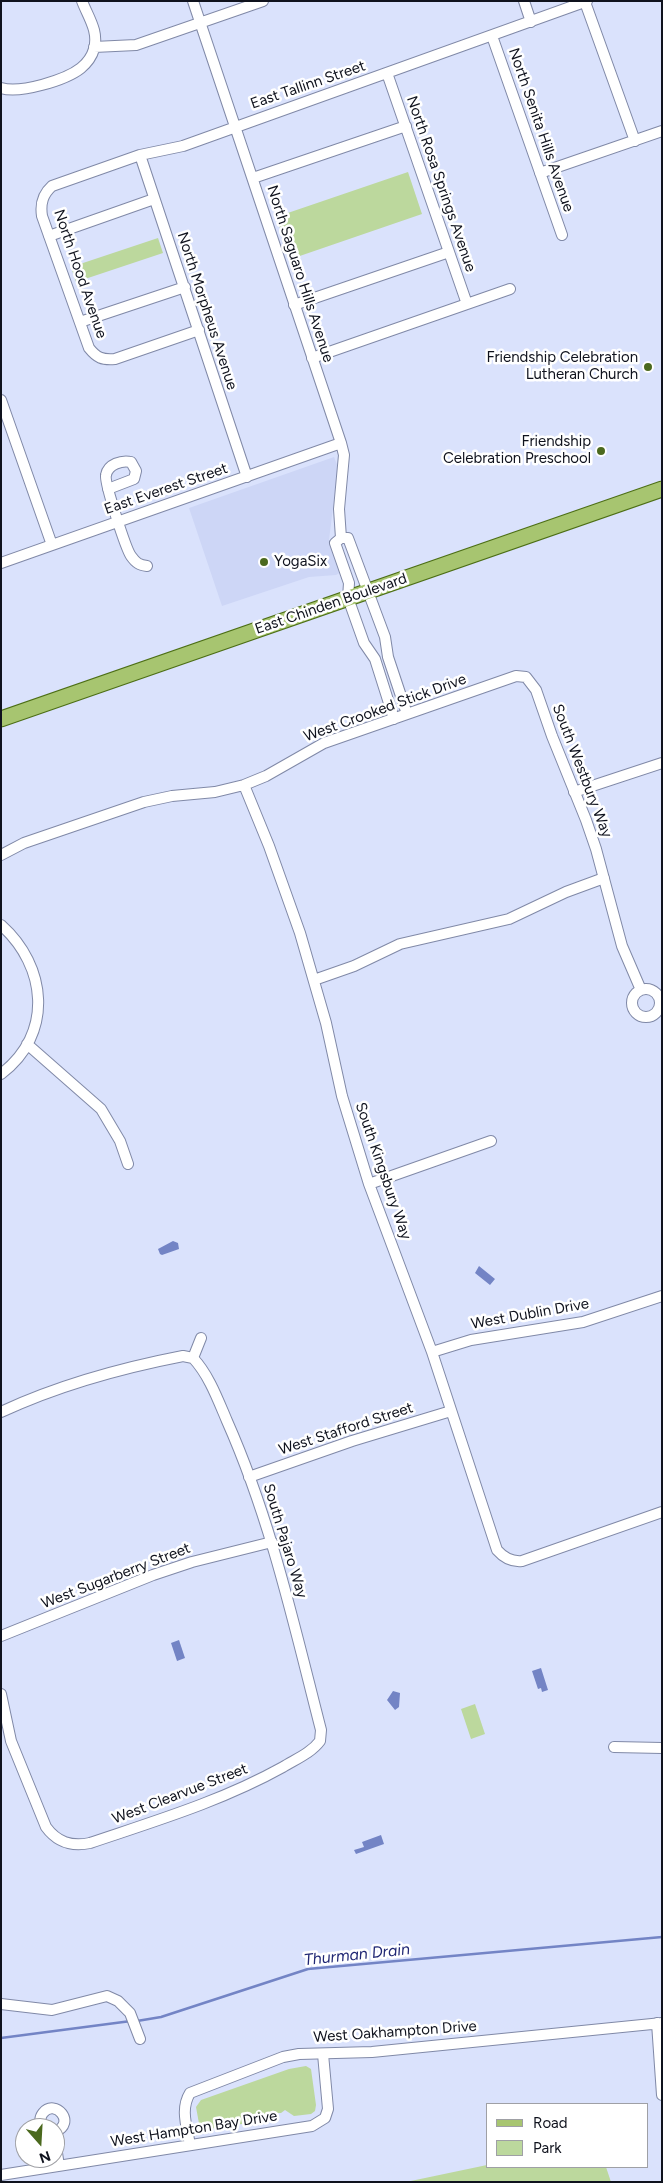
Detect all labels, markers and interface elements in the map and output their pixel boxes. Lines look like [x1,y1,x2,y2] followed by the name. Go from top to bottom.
[504,46,578,214] street label: North Senita Hills Avenue
[248,57,368,113] street label: East Tallinn Street
[402,94,480,274] street label: North Rosa Springs Avenue
[263,183,337,365] street label: North Saguaro Hills Avenue
[50,207,110,341] street label: North Hood Avenue
[173,230,241,392] street label: North Morpheus Avenue
[486,349,638,384] place label: Friendship Celebration Lutheran Church
[642,361,654,373] marker: Friendship Celebration Lutheran Church
[443,433,591,468] place label: Friendship Celebration Preschool
[595,445,607,457] marker: Friendship Celebration Preschool
[102,459,230,519] street label: East Everest Street
[274,553,327,571] place label: YogaSix
[258,556,270,568] marker: YogaSix
[253,570,409,638] street label: East Chinden Boulevard
[301,670,469,746] street label: West Crooked Stick Drive
[548,702,616,840] street label: South Westbury Way
[351,1100,415,1242] street label: South Kingsbury Way
[470,1295,590,1333] street label: West Dublin Drive
[277,1399,415,1459] street label: West Stafford Street
[259,1482,311,1600] street label: South Pajaro Way
[39,1539,193,1613] street label: West Sugarberry Street
[110,1760,250,1828] street label: West Clearvue Street
[303,1940,411,1970] water label: Thurman Drain
[313,2017,477,2047] street label: West Oakhampton Drive
[486,2103,648,2168] legend
[109,2107,279,2151] street label: West Hampton Bay Drive
[533,2114,568,2132] text: Road
[15,2118,65,2168] north arrow
[533,2139,562,2157] text: Park
[37,2147,53,2167] text: N

